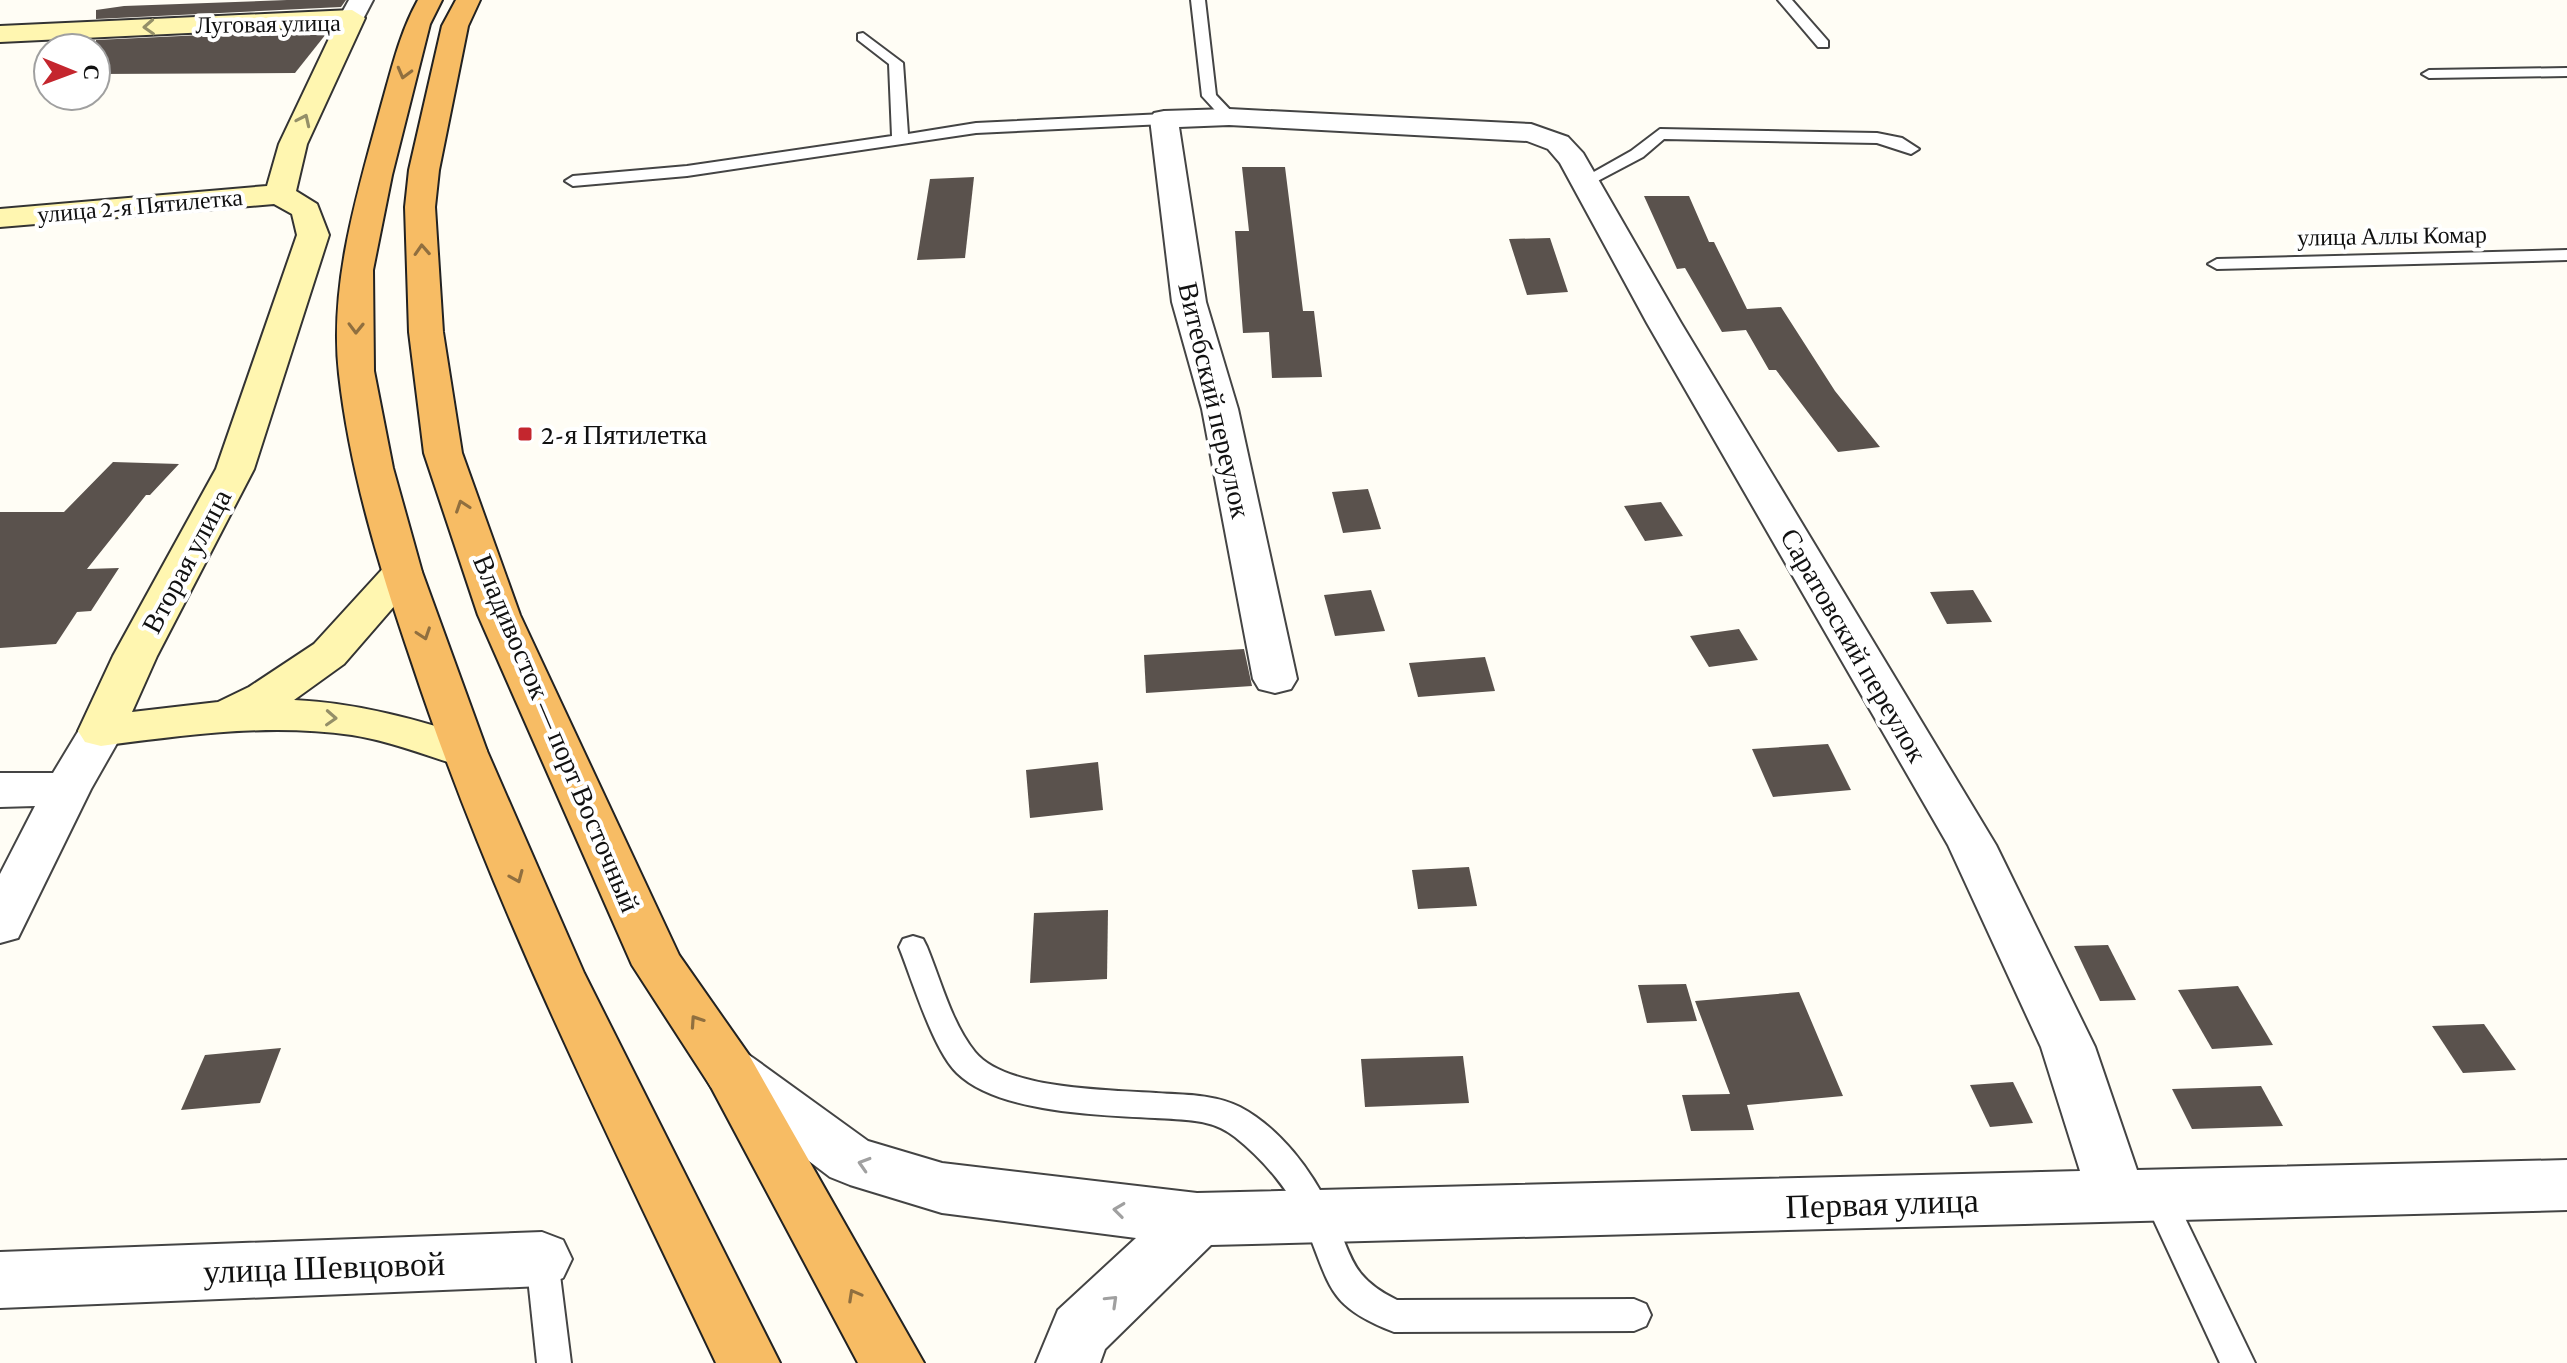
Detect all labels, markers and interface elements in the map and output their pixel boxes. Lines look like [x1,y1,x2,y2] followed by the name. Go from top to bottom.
[195,9,341,38] street label: Луговая улица
[142,19,155,36] one-way arrow
[32,32,112,112] north arrow
[79,64,104,81] text: С
[397,66,414,80] one-way arrow
[294,114,310,129] one-way arrow
[36,183,244,228] street label: улица 2-я Пятилетка
[2297,220,2487,251] street label: улица Аллы Комар
[414,243,431,256] one-way arrow
[1172,279,1257,522] street label: Витебский переулок
[348,322,365,335] one-way arrow
[541,419,708,450] place label: 2-я Пятилетка
[516,425,534,443] marker: 2-я Пятилетка
[136,484,238,638] street label: Вторая улица
[455,499,471,513] one-way arrow
[1774,523,1933,768] street label: Саратовский переулок
[467,550,646,917] street label: Владивосток — порт Восточный
[414,627,430,641] one-way arrow
[324,709,337,726] one-way arrow
[508,869,524,883] one-way arrow
[691,1016,706,1030] one-way arrow
[858,1157,872,1173] one-way arrow
[1785,1182,1979,1225] street label: Первая улица
[1112,1202,1126,1219] one-way arrow
[202,1245,446,1290] street label: улица Шевцовой
[848,1289,864,1304] one-way arrow
[1103,1295,1117,1310] one-way arrow

